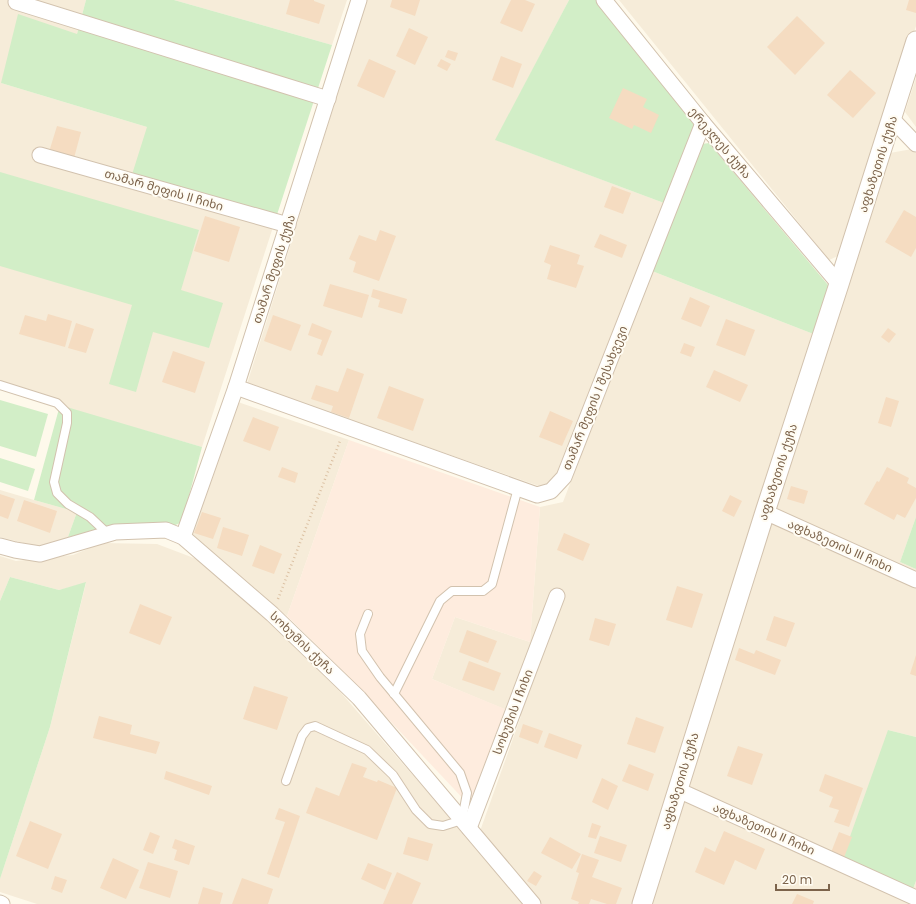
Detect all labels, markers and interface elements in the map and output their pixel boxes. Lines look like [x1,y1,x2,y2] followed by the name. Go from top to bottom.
[685,103,755,182] street label: ერეკლეს ქუჩა
[854,113,901,214] street label: აფხაზეთის ქუჩა
[103,164,226,215] street label: თამარ მეფის II ჩიხი
[248,212,299,325] street label: თამარ მეფის ქუჩა
[558,323,631,473] street label: თამარ მეფის I შესახვევი
[754,421,801,522] street label: აფხაზეთის ქუჩა
[785,515,895,576] street label: აფხაზეთის III ჩიხი
[266,607,338,678] street label: სოხუმის ქუჩა
[488,667,537,757] street label: სოხუმის I ჩიხი
[657,730,702,832] street label: აფხაზეთის ქუჩა
[710,798,818,859] street label: აფხაზეთის II ჩიხი
[776,866,829,892] scale bar
[782,871,812,888] text: 20 m

